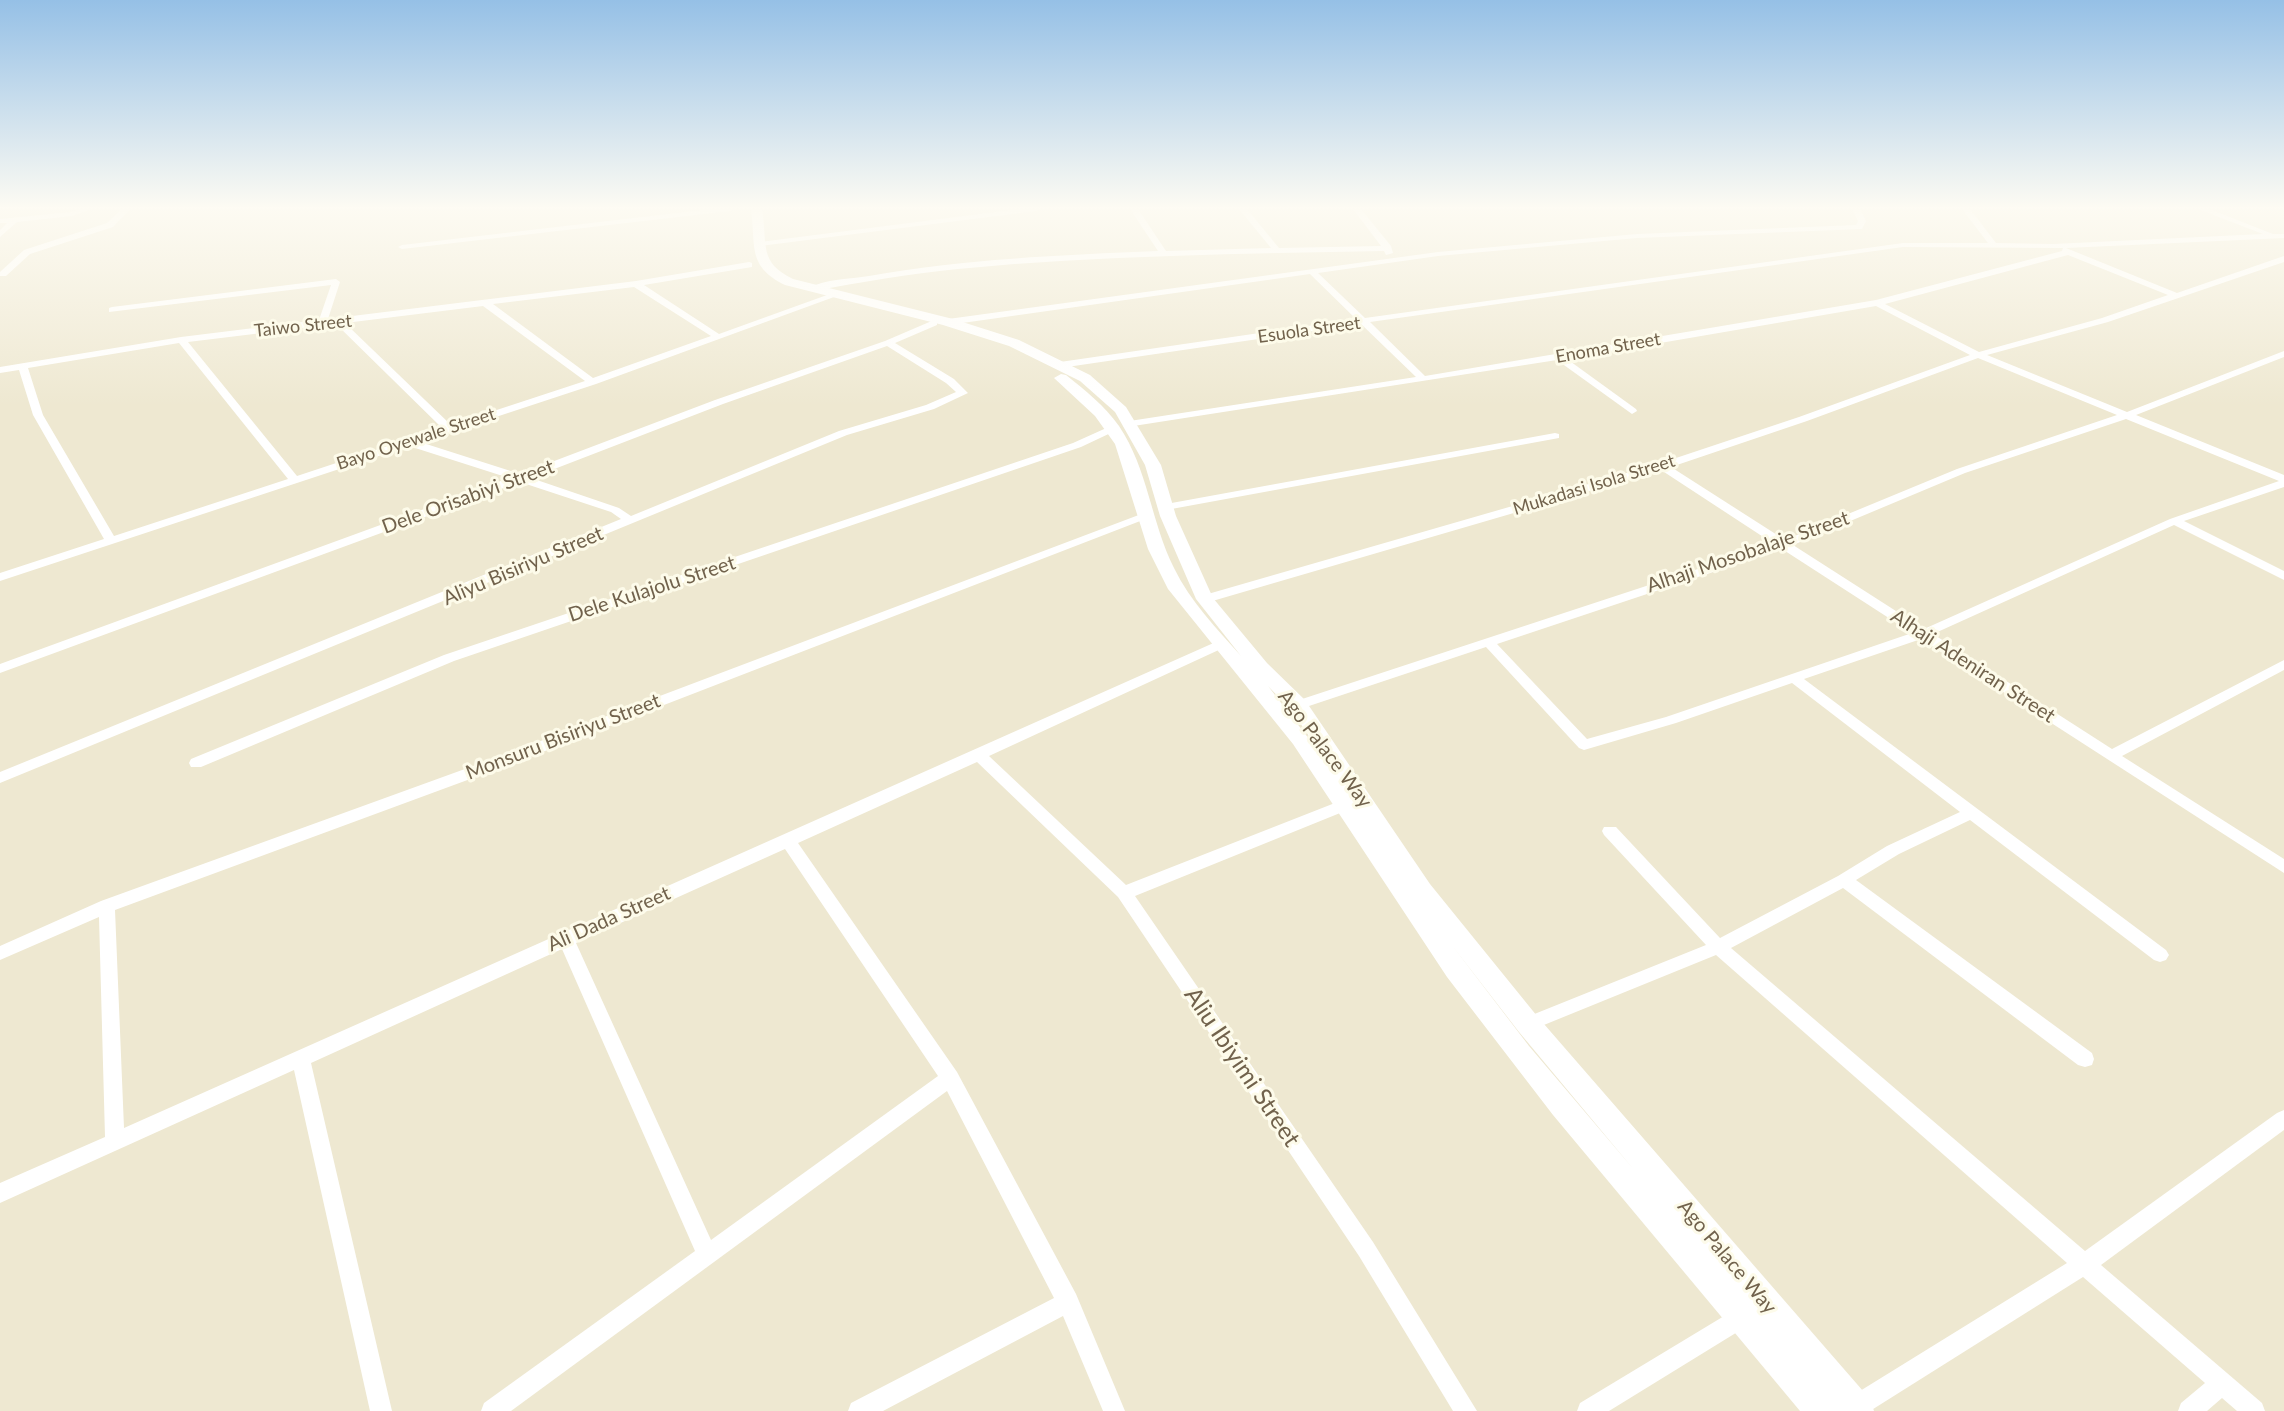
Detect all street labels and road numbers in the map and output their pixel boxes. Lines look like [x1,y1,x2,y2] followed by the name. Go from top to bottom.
[253,310,353,342] street label: Taiwo Street
[1256,312,1362,348] street label: Esuola Street
[1554,328,1662,368] street label: Enoma Street
[334,403,498,475] street label: Bayo Oyewale Street
[1510,450,1678,520] street label: Mukadasi Isola Street
[379,455,557,539] street label: Dele Orisabiyi Street
[1644,506,1852,598] street label: Alhaji Mosobalaje Street
[439,521,607,611] street label: Aliyu Bisiriyu Street
[565,551,739,627] street label: Dele Kulajolu Street
[1886,604,2060,728] street label: Alhaji Adeniran Street
[1273,685,1377,813] street label: Ago Palace Way
[462,689,664,785] street label: Monsuru Bisiriyu Street
[544,881,674,957] street label: Ali Dada Street
[1178,982,1306,1152] street label: Aliu Ibiyimi Street
[1672,1195,1782,1319] street label: Ago Palace Way

